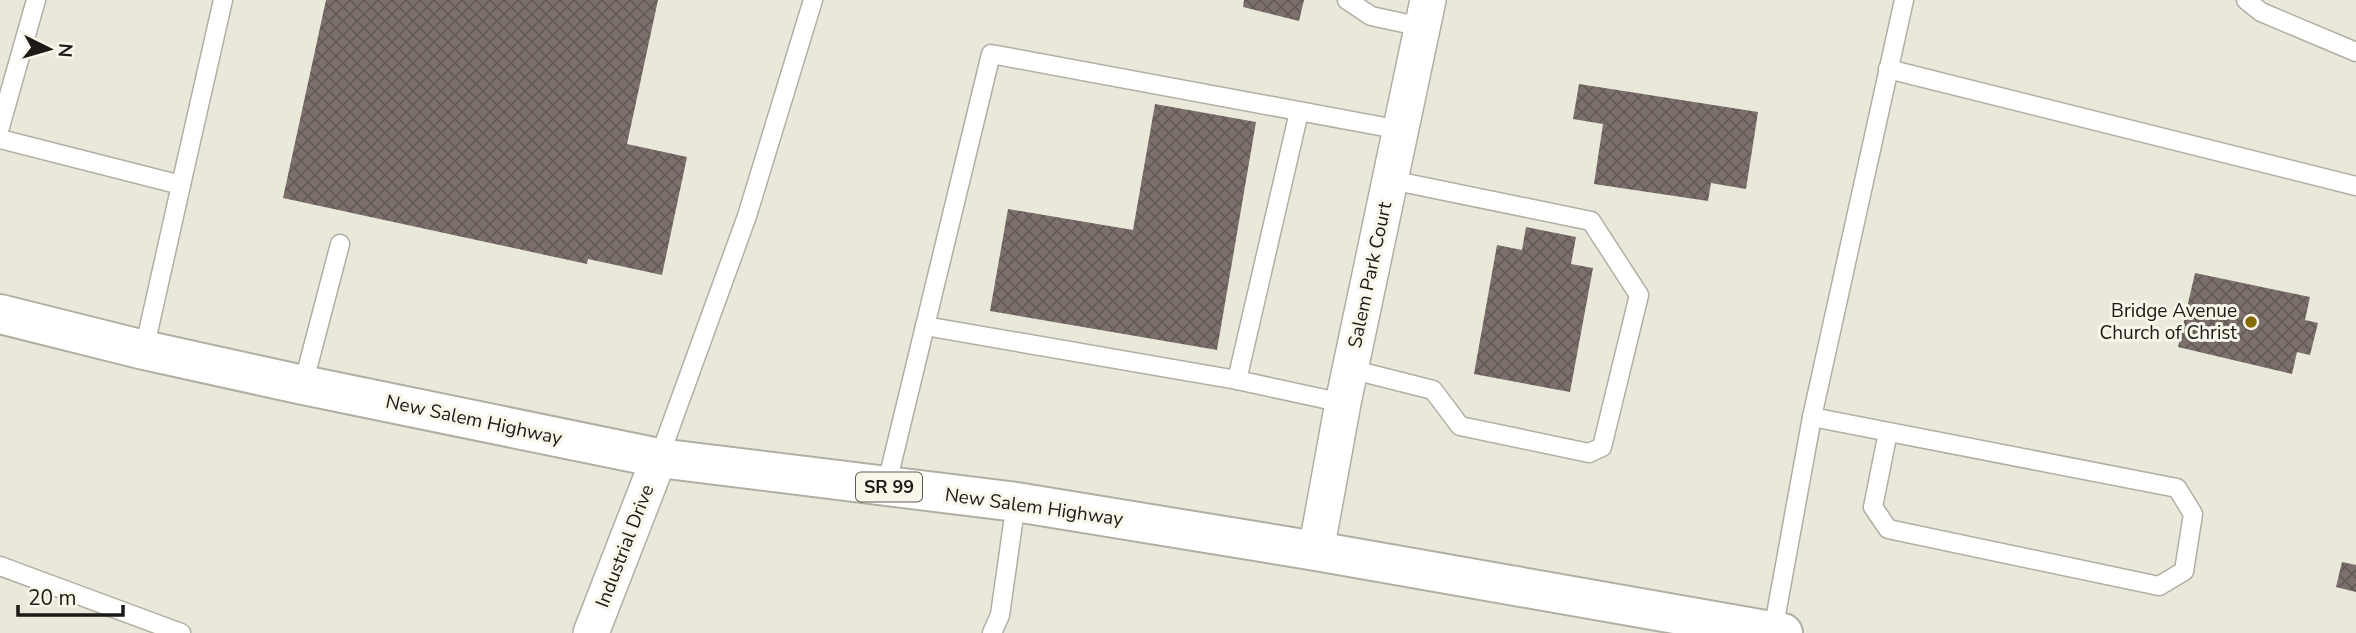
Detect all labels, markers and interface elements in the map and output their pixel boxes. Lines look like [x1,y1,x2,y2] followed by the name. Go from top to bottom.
[14,14,84,84] north arrow
[51,42,79,59] text: N
[1342,199,1398,350] street label: Salem Park Court
[2099,298,2237,346] place label: Bridge Avenue Church of Christ
[2243,314,2259,330] marker: Bridge Avenue Church of Christ
[383,389,565,451] street label: New Salem Highway
[856,472,922,502] road number: SR 99
[590,481,660,611] street label: Industrial Drive
[943,482,1125,532] street label: New Salem Highway
[18,574,122,618] scale bar
[28,584,77,612] text: 20 m

